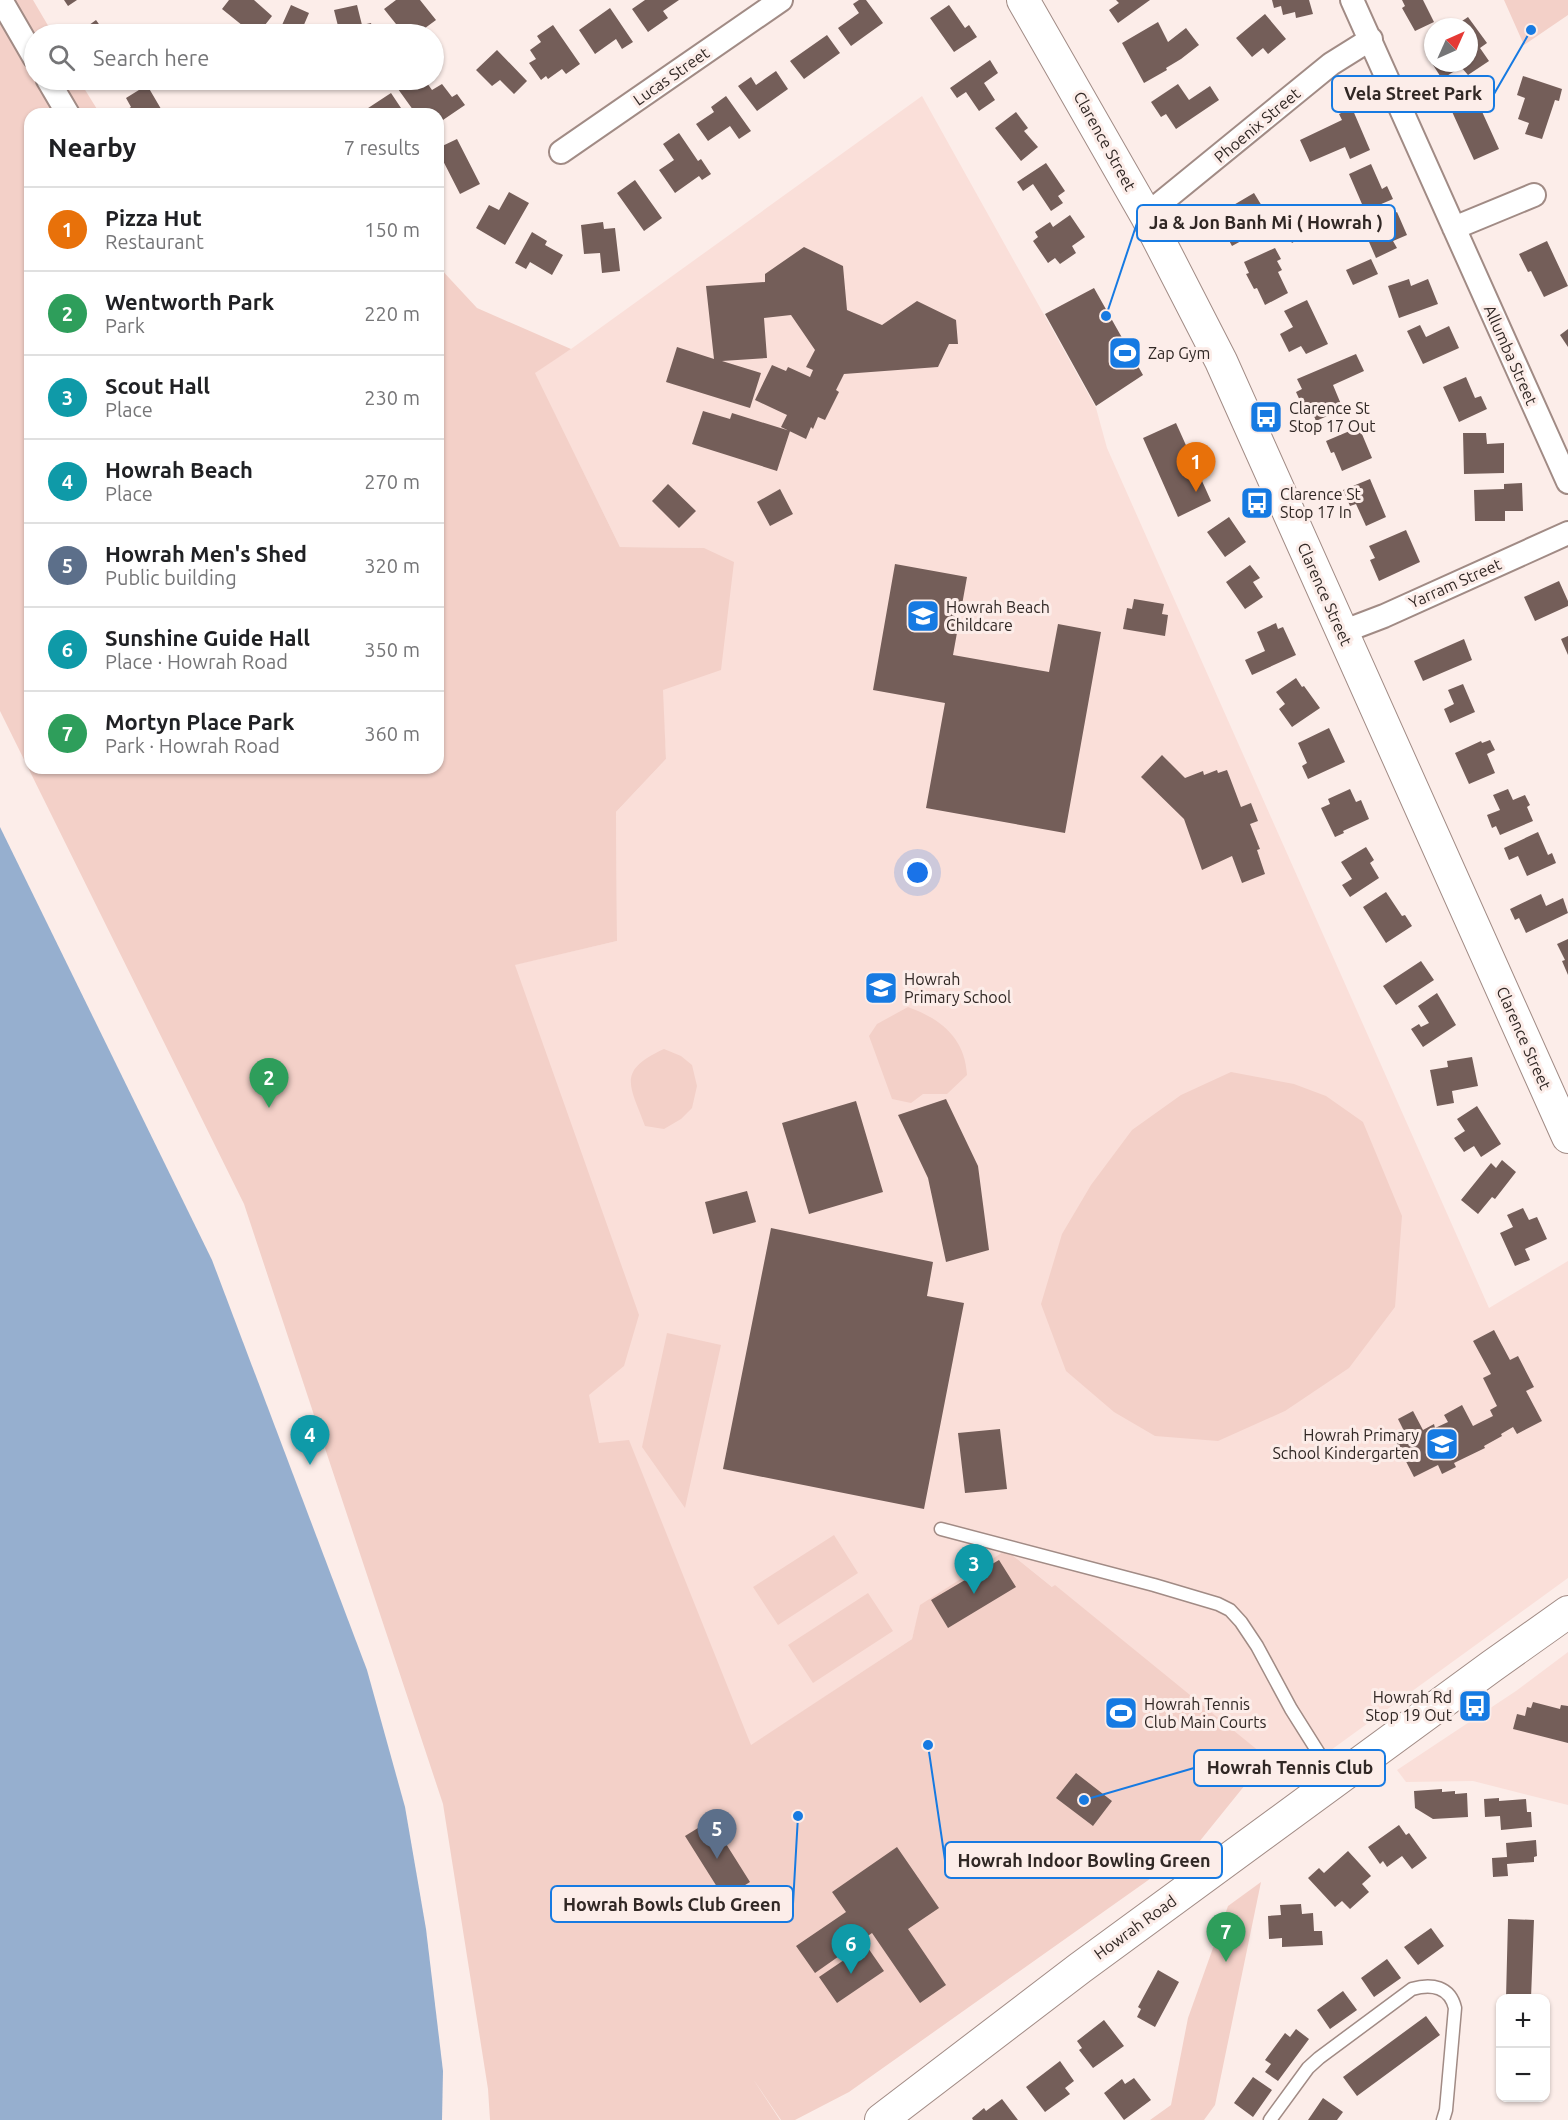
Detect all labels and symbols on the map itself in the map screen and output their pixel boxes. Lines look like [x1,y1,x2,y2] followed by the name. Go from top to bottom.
[1424,18,1478,72] north arrow
[630,43,713,109] street label: Lucas Street
[1332,76,1494,112] callout: Vela Street Park
[1210,83,1304,166] street label: Phoenix Street
[1344,83,1482,103] text: Vela Street Park
[1070,88,1140,194] street label: Clarence Street
[1137,205,1395,241] callout: Ja & Jon Banh Mi ( Howrah )
[1149,212,1383,233] text: Ja & Jon Banh Mi ( Howrah )
[1481,302,1541,408] street label: Allumba Street
[1107,335,1143,371] sports icon: Zap Gym
[1148,344,1210,362] place label: Zap Gym
[1248,399,1284,435] bus stop icon: Clarence St Stop 17 Out
[1289,399,1376,435] place label: Clarence St Stop 17 Out
[1176,442,1216,492] pin: 1
[1239,485,1275,521] bus stop icon: Clarence St Stop 17 In
[1280,485,1362,521] place label: Clarence St Stop 17 In
[1294,540,1356,649] street label: Clarence Street
[1406,554,1505,611] street label: Yarram Street
[905,598,941,634] school or university icon: Howrah Beach Childcare
[946,598,1050,634] place label: Howrah Beach Childcare
[903,858,932,887] your location
[863,970,899,1006] school or university icon: Howrah Primary School
[904,970,1011,1006] place label: Howrah Primary School
[1493,984,1555,1093] street label: Clarence Street
[250,1058,288,1108] pin: 2
[290,1416,330,1465] pin: 4
[1272,1426,1419,1462] place label: Howrah Primary School Kindergarten
[1424,1426,1460,1462] school or university icon: Howrah Primary School Kindergarten
[954,1544,994,1594] pin: 3
[1365,1688,1453,1724] place label: Howrah Rd Stop 19 Out
[1457,1688,1493,1724] bus stop icon: Howrah Rd Stop 19 Out
[1103,1695,1139,1731] sports icon: Howrah Tennis Club Main Courts
[1144,1695,1267,1731] place label: Howrah Tennis Club Main Courts
[1194,1750,1385,1786] callout: Howrah Tennis Club
[1207,1757,1373,1777] text: Howrah Tennis Club
[698,1810,736,1859] pin: 5
[945,1842,1222,1878] callout: Howrah Indoor Bowling Green
[957,1850,1211,1870] text: Howrah Indoor Bowling Green
[551,1886,793,1922] callout: Howrah Bowls Club Green
[1091,1891,1179,1963] street label: Howrah Road
[563,1894,781,1914] text: Howrah Bowls Club Green
[1206,1912,1246,1962] pin: 7
[832,1924,870,1974] pin: 6

